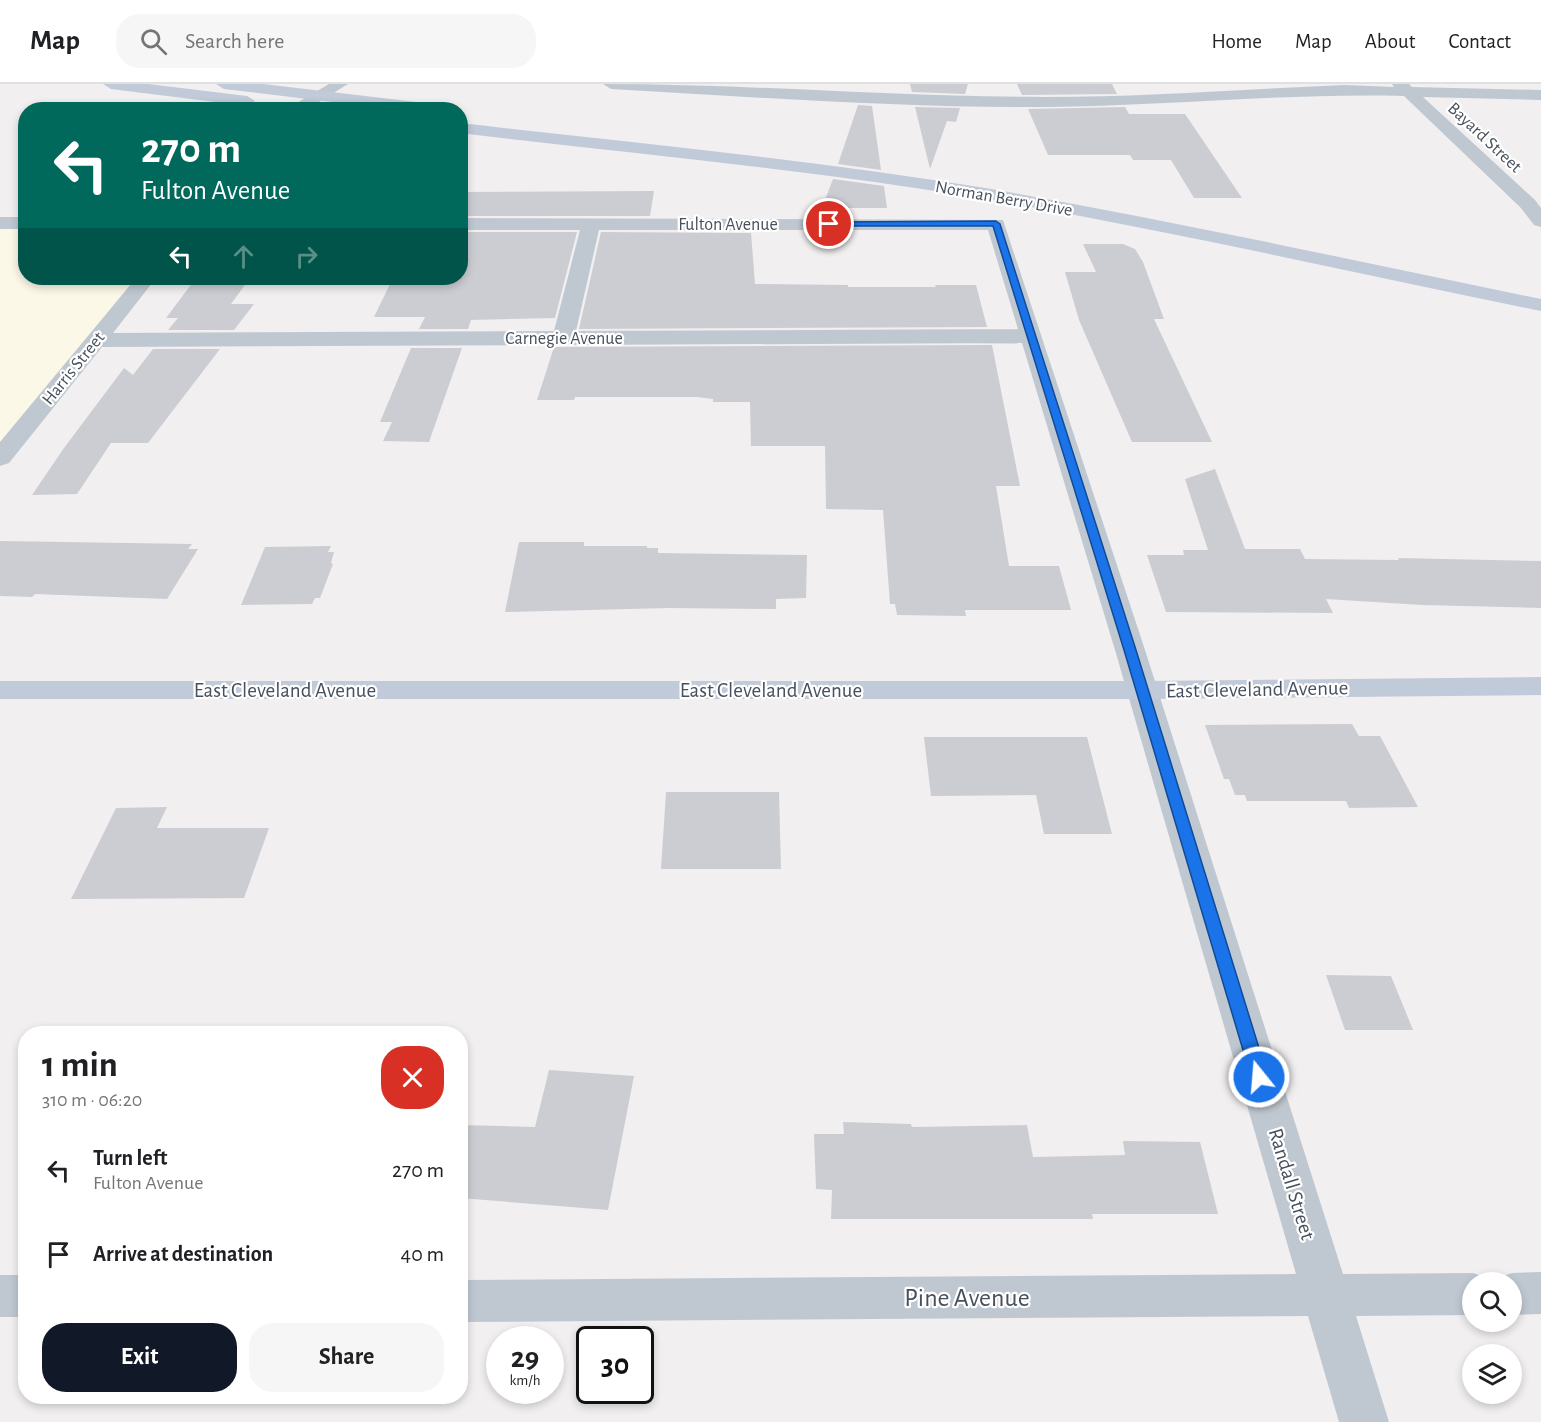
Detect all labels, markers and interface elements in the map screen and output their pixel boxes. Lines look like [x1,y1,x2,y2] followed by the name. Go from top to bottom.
[116,14,536,68] search box
[137,25,170,58] icon: search
[30,27,80,55] text: Map
[185,30,284,52] text: Search here
[1211,31,1262,52] text: Home
[1295,31,1332,52] text: Map
[1365,31,1415,52] text: About
[1448,31,1511,52] text: Contact
[1444,99,1525,176] street label: Bayard Street
[42,126,120,204] icon: left
[141,128,241,170] text: 270 m
[141,177,290,204] text: Fulton Avenue
[934,178,1074,220] street label: Norman Berry Drive
[803,198,854,249] pin
[812,207,845,240] icon: arrive
[678,216,778,234] street label: Fulton Avenue
[164,240,197,273] icon: left
[227,240,260,273] icon: ahead
[290,240,323,273] icon: right
[39,329,109,409] street label: Harris Street
[505,330,623,348] street label: Carnegie Avenue
[1166,677,1348,702] street label: East Cleveland Avenue
[194,680,376,701] street label: East Cleveland Avenue
[680,680,862,701] street label: East Cleveland Avenue
[1227,1045,1291,1109] position arrow
[381,1046,444,1109] button: close
[42,1047,118,1083] text: 1 min
[42,1090,142,1110] text: 310 m · 06:20
[1265,1126,1319,1243] street label: Randall Street
[93,1147,167,1169] text: Turn left
[42,1154,75,1187] icon: left
[392,1159,444,1181] text: 270 m
[93,1173,204,1193] text: Fulton Avenue
[42,1238,75,1271] icon: arrive
[93,1243,273,1265] text: Arrive at destination
[401,1243,444,1265] text: 40 m
[1462,1272,1522,1404] map controls
[1462,1272,1522,1332] button: search
[904,1285,1030,1311] street label: Pine Avenue
[42,1323,237,1392] button: Exit
[249,1323,444,1392] button: Share
[576,1326,654,1404] speed limit sign: 30
[511,1343,539,1373] text: 29
[1462,1344,1522,1404] button: layers
[510,1373,540,1388] text: km/h

